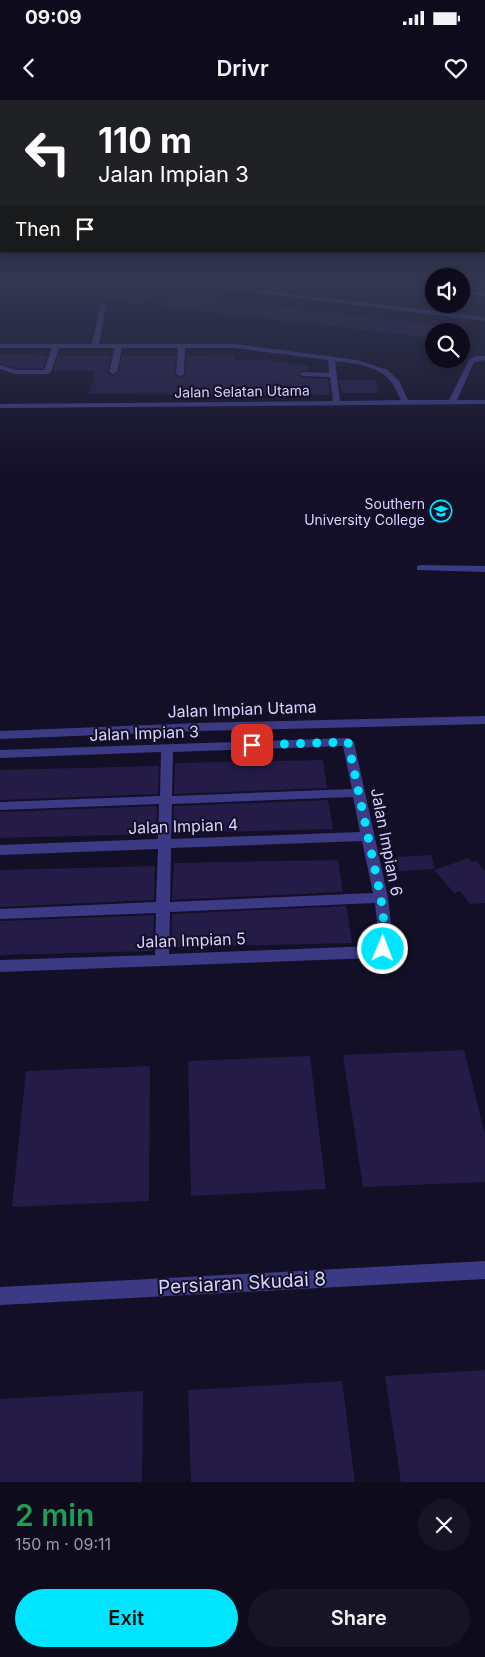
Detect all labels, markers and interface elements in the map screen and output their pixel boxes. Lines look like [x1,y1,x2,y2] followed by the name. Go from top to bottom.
[25,6,82,29] text: 09:09
[15,54,43,82] icon: back
[442,54,470,82] icon: heart
[216,55,269,81] text: Drivr
[98,119,192,161] text: 110 m
[15,120,80,185] icon: left
[98,161,249,187] text: Jalan Impian 3
[71,215,99,243] icon: arrive
[15,218,61,241] text: Then
[425,268,470,368] map controls
[425,268,470,313] button: sound
[425,323,470,368] button: search
[174,381,310,401] street label: Jalan Selatan Utama
[304,495,425,528] place label: Southern University College
[429,499,453,523] school or university icon: Southern University College
[167,696,317,722] street label: Jalan Impian Utama
[89,721,199,745] street label: Jalan Impian 3
[231,724,273,766] pin
[238,731,266,759] icon: arrive
[367,786,407,898] street label: Jalan Impian 6
[128,814,238,838] street label: Jalan Impian 4
[356,922,408,974] position arrow
[136,928,246,952] street label: Jalan Impian 5
[158,1267,326,1299] street label: Persiaran Skudai 8
[15,1497,94,1533] text: 2 min
[418,1499,470,1551] button: close
[15,1534,111,1554] text: 150 m · 09:11
[15,1589,238,1647] button: Exit
[248,1589,470,1647] button: Share

